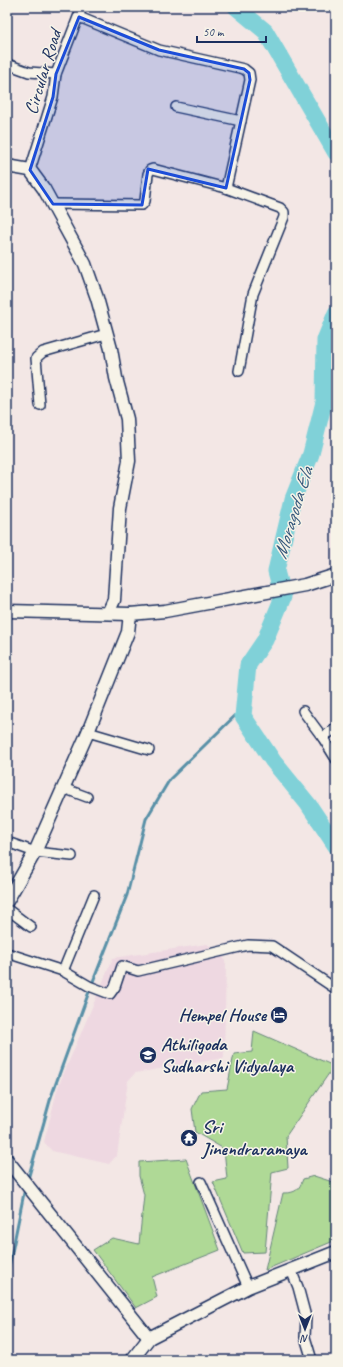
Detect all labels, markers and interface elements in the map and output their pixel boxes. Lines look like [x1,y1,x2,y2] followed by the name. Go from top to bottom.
[197,18,266,44] scale bar
[19,23,68,117] street label: Circular Road
[203,24,225,40] text: 50 m
[267,462,319,562] water label: Moragoda Ela
[179,1003,268,1027] place label: Hempel House
[269,1005,289,1025] hotel icon: Hempel House
[161,1032,295,1078] place label: Athiligoda Sudharshi Vidyalaya
[138,1045,158,1065] school or university icon: Athiligoda Sudharshi Vidyalaya
[200,1115,309,1161] place label: Sri Jinendraramaya
[179,1128,199,1148] temple icon: Sri Jinendraramaya
[285,1309,325,1349] north arrow
[299,1332,308,1346] text: N

